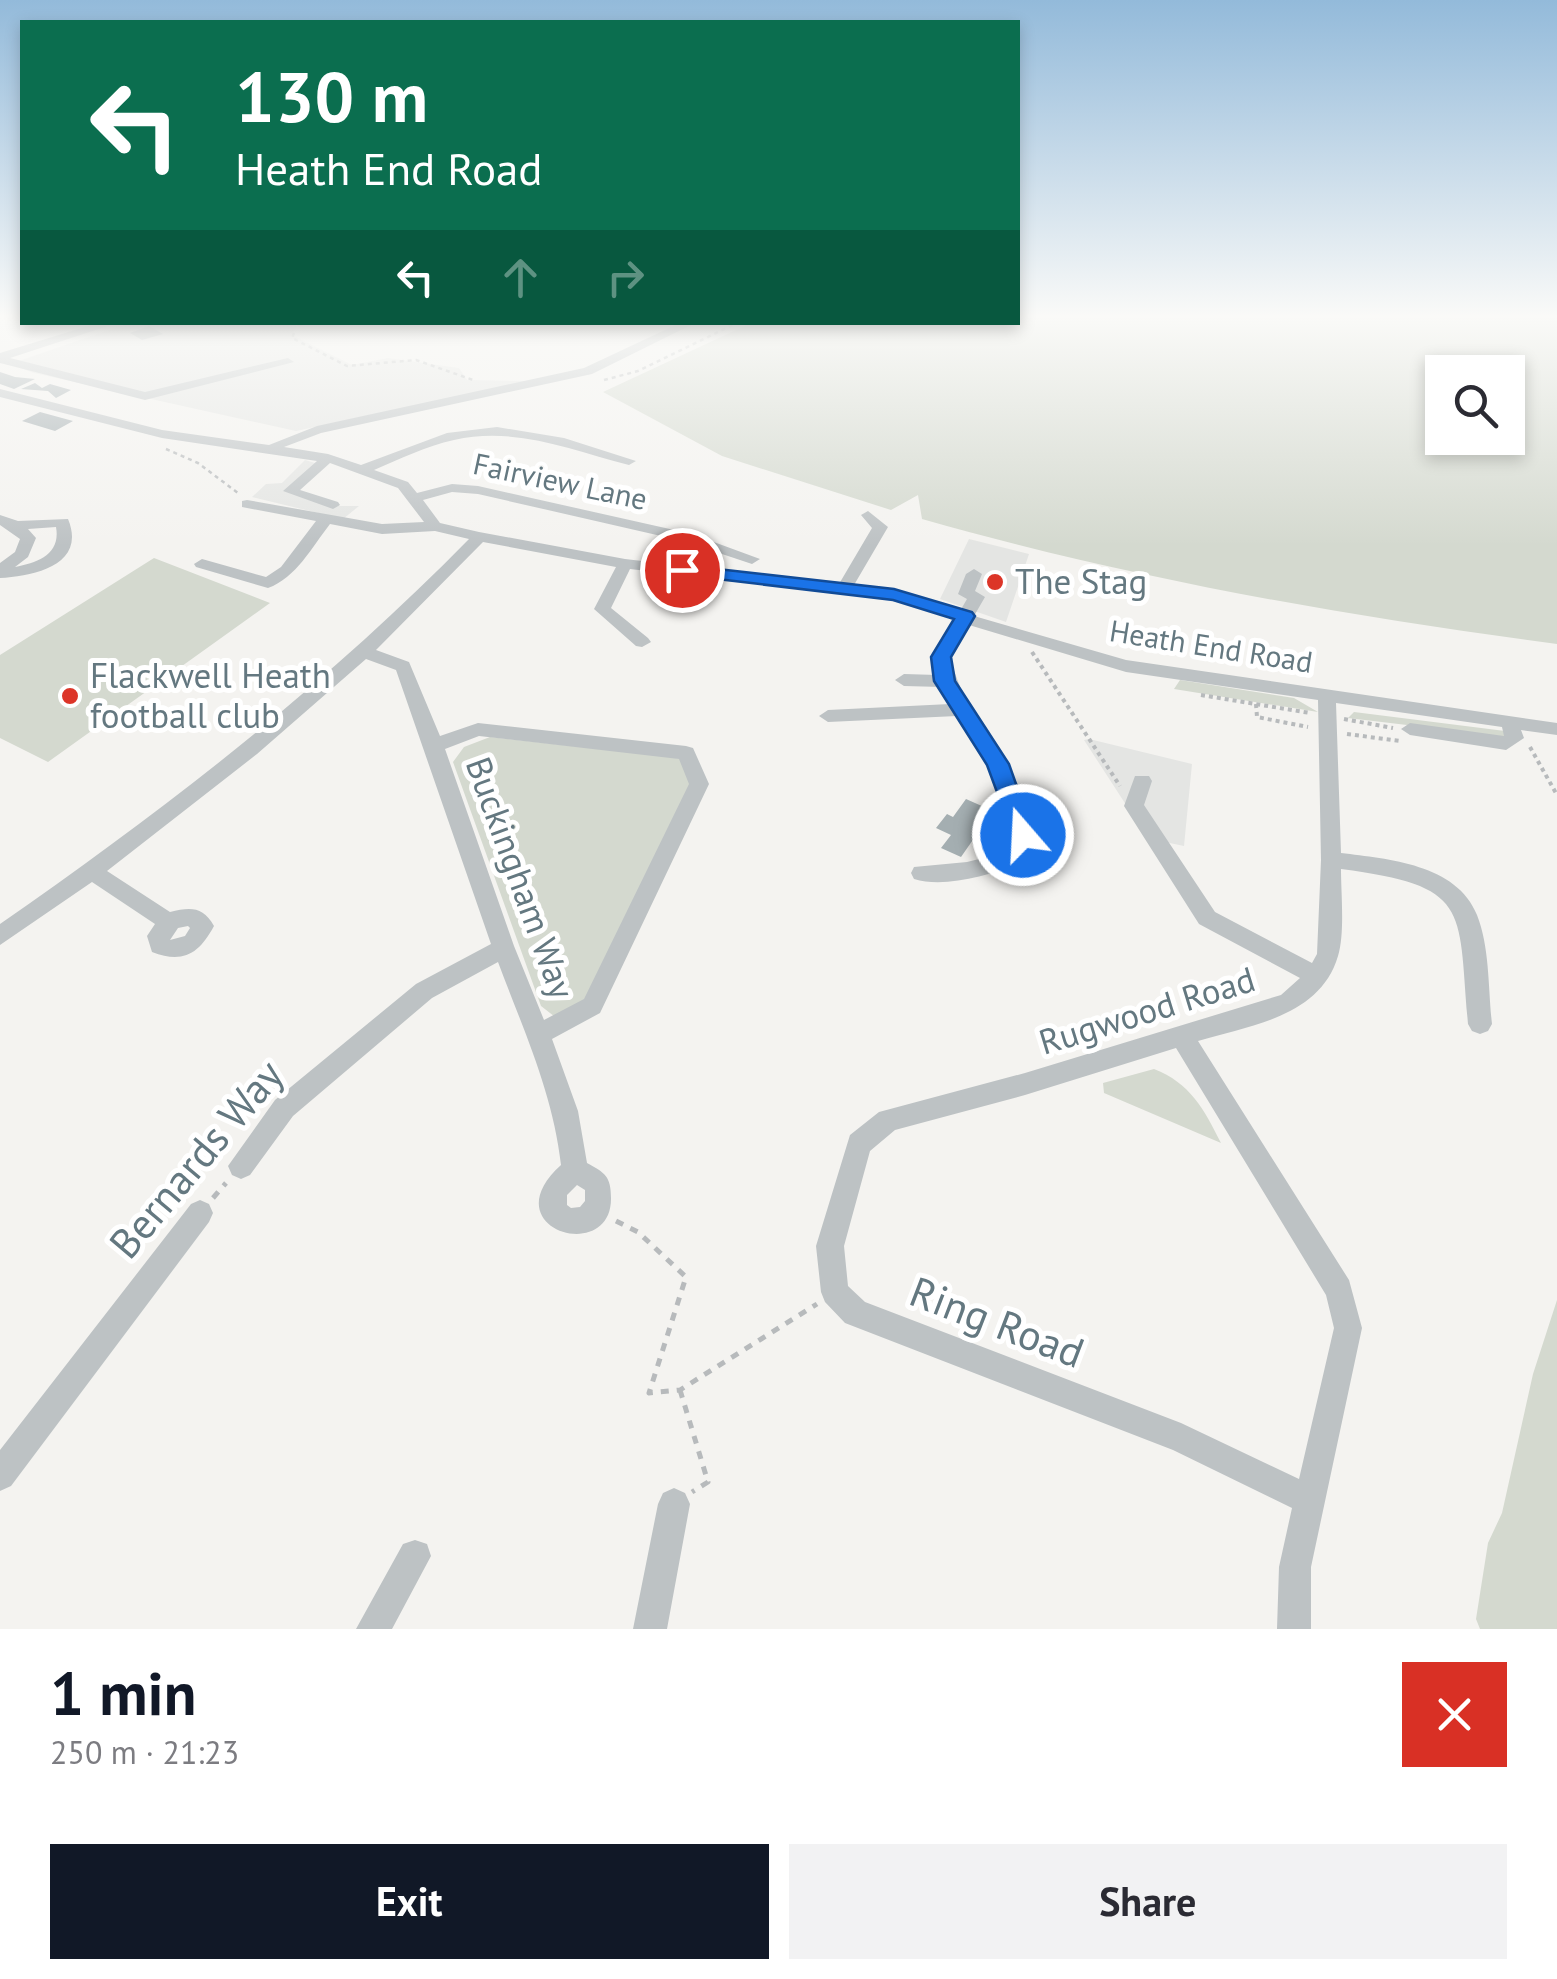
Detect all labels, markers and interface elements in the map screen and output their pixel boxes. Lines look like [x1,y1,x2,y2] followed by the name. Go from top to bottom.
[235,51,428,141] text: 130 m
[70,60,200,190] icon: left
[235,139,543,197] text: Heath End Road
[388,250,443,305] icon: left
[493,250,548,305] icon: ahead
[598,250,653,305] icon: right
[1425,355,1525,455] map controls
[1425,355,1525,455] button: search
[470,443,651,518] street label: Fairview Lane
[640,528,725,613] pin
[655,543,710,598] icon: arrive
[1015,558,1147,604] place label: The Stag
[984,571,1006,593] marker: The Stag
[1107,610,1316,681] street label: Heath End Road
[90,652,331,738] place label: Flackwell Heath football club
[59,685,81,707] marker: Flackwell Heath football club
[456,750,586,1005] street label: Buckingham Way
[971,783,1075,887] position arrow
[1033,955,1260,1065] street label: Rugwood Road
[97,1048,295,1269] street label: Bernards Way
[902,1263,1092,1380] street label: Ring Road
[50,1654,196,1732] text: 1 min
[1402,1662,1507,1767] button: close
[50,1731,239,1773] text: 250 m · 21:23
[50,1844,769,1959] button: Exit
[789,1844,1507,1959] button: Share

